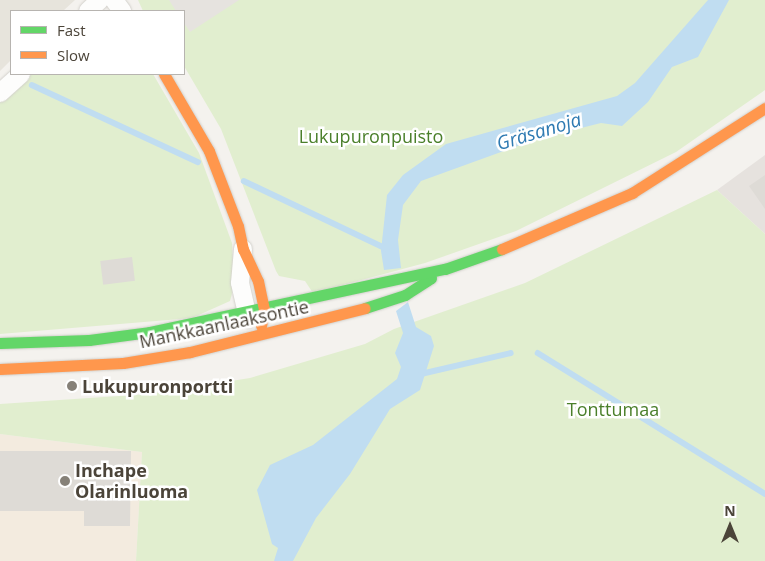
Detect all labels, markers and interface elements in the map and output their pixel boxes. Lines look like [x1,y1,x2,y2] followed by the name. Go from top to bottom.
[10,10,185,75] legend
[57,20,86,40] text: Fast
[57,45,90,65] text: Slow
[494,108,584,156] water label: Gräsanoja
[299,125,443,147] park label: Lukupuronpuisto
[137,295,311,353] street label: Mankkaanlaaksontie
[82,375,233,397] place label: Lukupuronportti
[66,380,78,392] marker: Lukupuronportti
[567,398,659,420] park label: Tonttumaa
[75,460,188,502] place label: Inchape Olarinluoma
[59,475,71,487] marker: Inchape Olarinluoma
[705,501,755,551] north arrow
[724,501,736,520] text: N

